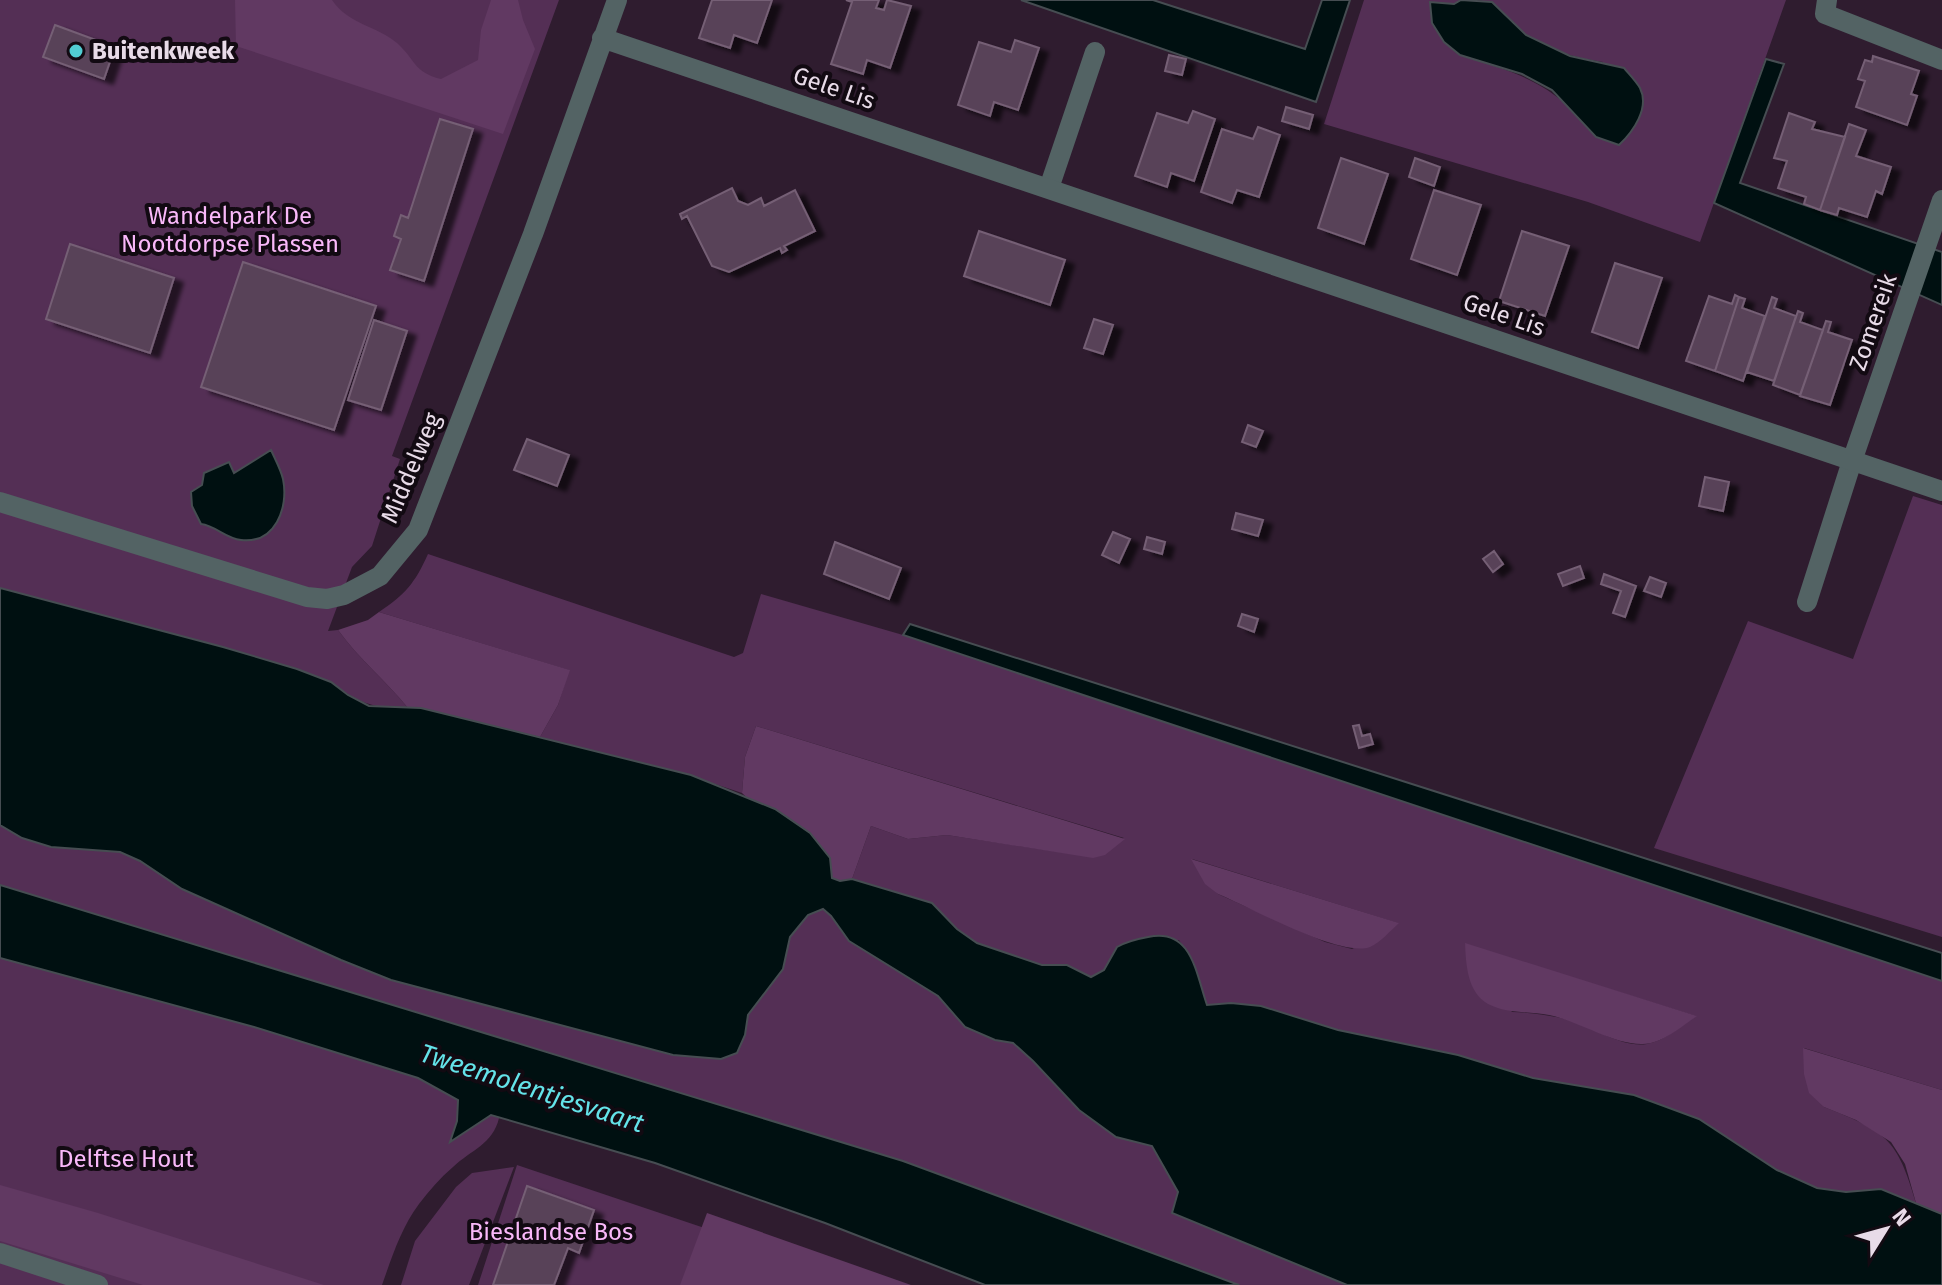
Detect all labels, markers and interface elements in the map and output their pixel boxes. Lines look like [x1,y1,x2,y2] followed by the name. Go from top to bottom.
[92,37,235,65] place label: Buitenkweek
[67,42,85,60] marker: Buitenkweek
[789,61,879,115] street label: Gele Lis
[121,202,339,258] park label: Wandelpark De Nootdorpse Plassen
[1843,269,1903,374] street label: Zomereik
[1459,288,1549,342] street label: Gele Lis
[375,408,447,527] street label: Middelweg
[416,1038,648,1140] water label: Tweemolentjesvaart
[58,1145,194,1173] park label: Delftse Hout
[1846,1189,1926,1269] north arrow
[1886,1203,1917,1231] text: N
[469,1218,633,1246] park label: Bieslandse Bos

